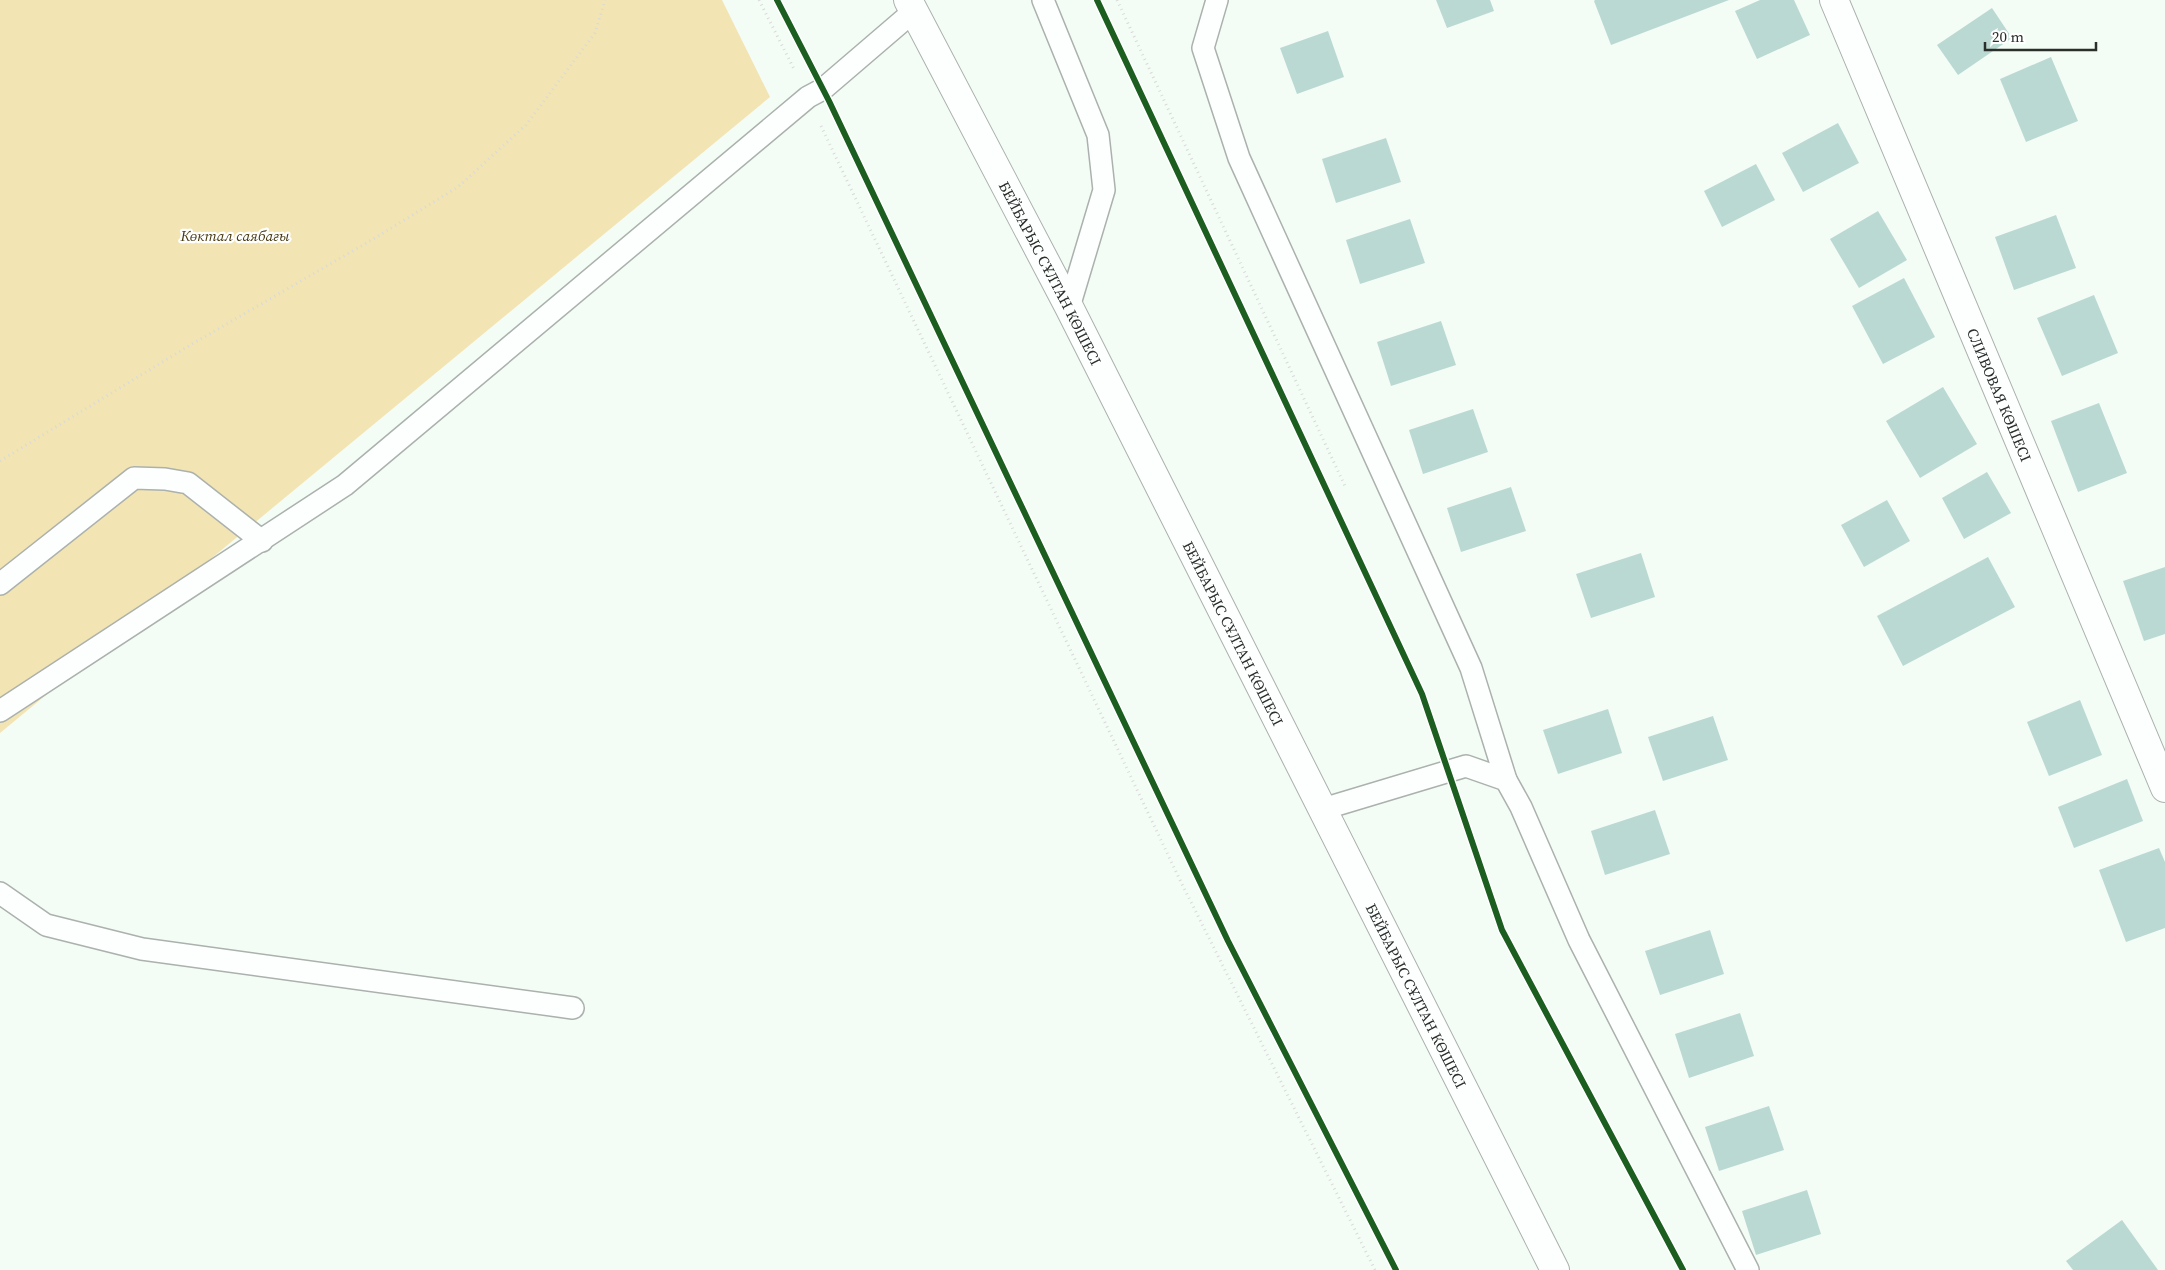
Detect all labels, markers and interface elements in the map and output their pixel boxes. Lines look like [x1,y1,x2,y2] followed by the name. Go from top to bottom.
[1985,20,2096,52] scale bar
[1992,26,2024,47] text: 20 m
[994,177,1107,368] street label: БЕЙБАРЫС СҰЛТАН КӨШЕСІ
[179,225,290,246] park label: Көктал саябағы
[1962,325,2037,465] street label: СЛИВОВАЯ КӨШЕСІ
[1178,537,1289,729] street label: БЕЙБАРЫС СҰЛТАН КӨШЕСІ
[1361,900,1472,1092] street label: БЕЙБАРЫС СҰЛТАН КӨШЕСІ

